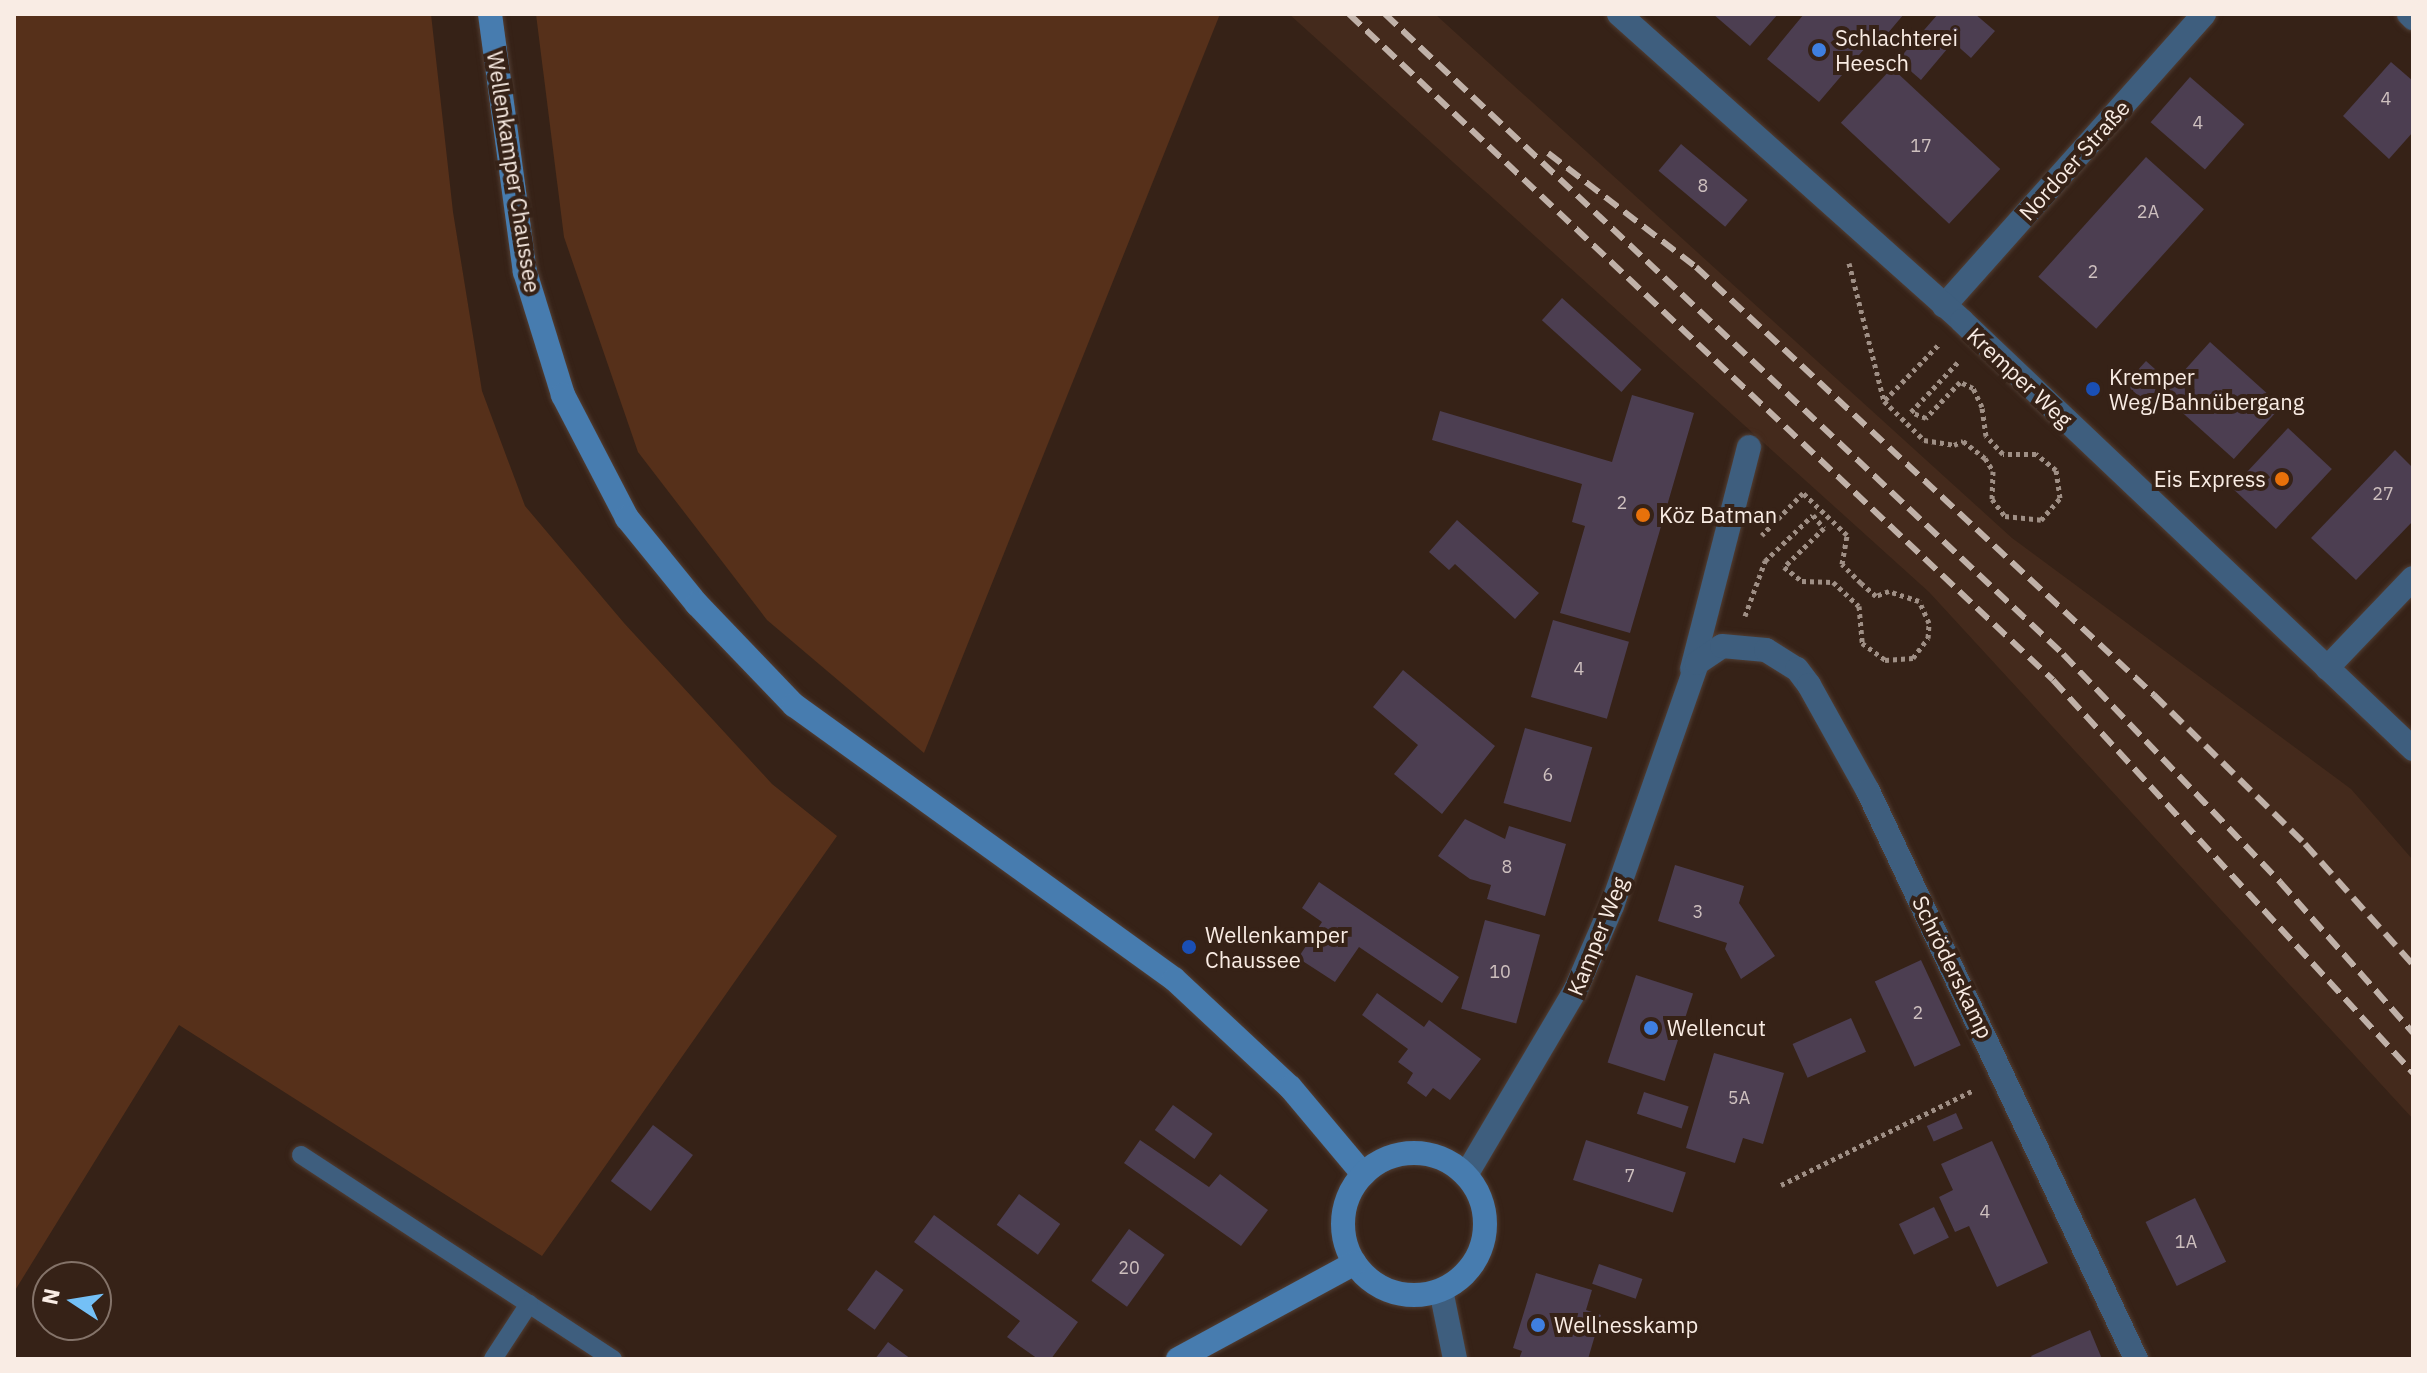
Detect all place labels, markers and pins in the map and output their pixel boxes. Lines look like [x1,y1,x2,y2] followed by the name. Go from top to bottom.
[1835,24,1958,76] place label: Schlachterei Heesch
[1810,41,1828,59] marker: Schlachterei Heesch
[2109,363,2304,414] place label: Kremper Weg/Bahnübergang
[2084,380,2102,398] marker: Kremper Weg/Bahnübergang
[2154,466,2266,492] place label: Eis Express
[2273,470,2291,488] marker: Eis Express
[1659,502,1777,528] place label: Köz Batman
[1634,506,1652,524] marker: Köz Batman
[1205,921,1348,972] place label: Wellenkamper Chaussee
[1180,938,1198,956] marker: Wellenkamper Chaussee
[1667,1015,1766,1041] place label: Wellencut
[1642,1019,1660,1037] marker: Wellencut
[1554,1312,1698,1338] place label: Wellnesskamp
[1529,1316,1547,1334] marker: Wellnesskamp

